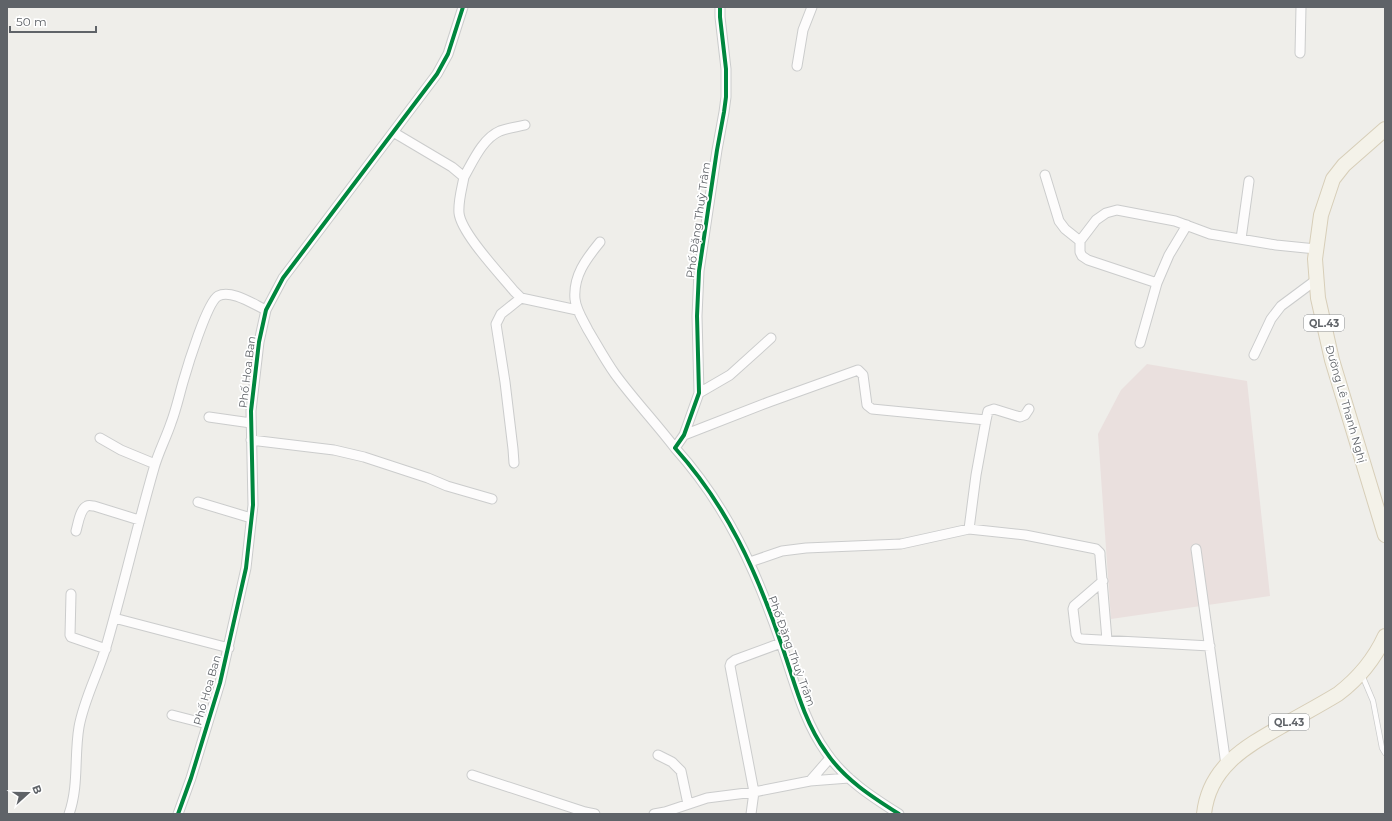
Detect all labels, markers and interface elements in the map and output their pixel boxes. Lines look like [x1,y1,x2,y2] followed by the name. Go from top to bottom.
[10,8,96,34] scale bar
[16,14,47,29] text: 50 m
[683,161,713,279] street label: Phố Đặng Thuỳ Trâm
[1304,315,1344,331] road number: QL.43
[236,335,258,409] street label: Phố Hoa Ban
[1322,343,1370,465] street label: Đường Lê Thanh Nghị
[765,594,819,708] street label: Phố Đặng Thuỳ Trâm
[190,653,224,727] street label: Phố Hoa Ban
[1269,714,1309,730] road number: QL.43
[8,773,48,813] north arrow
[29,783,45,796] text: B

